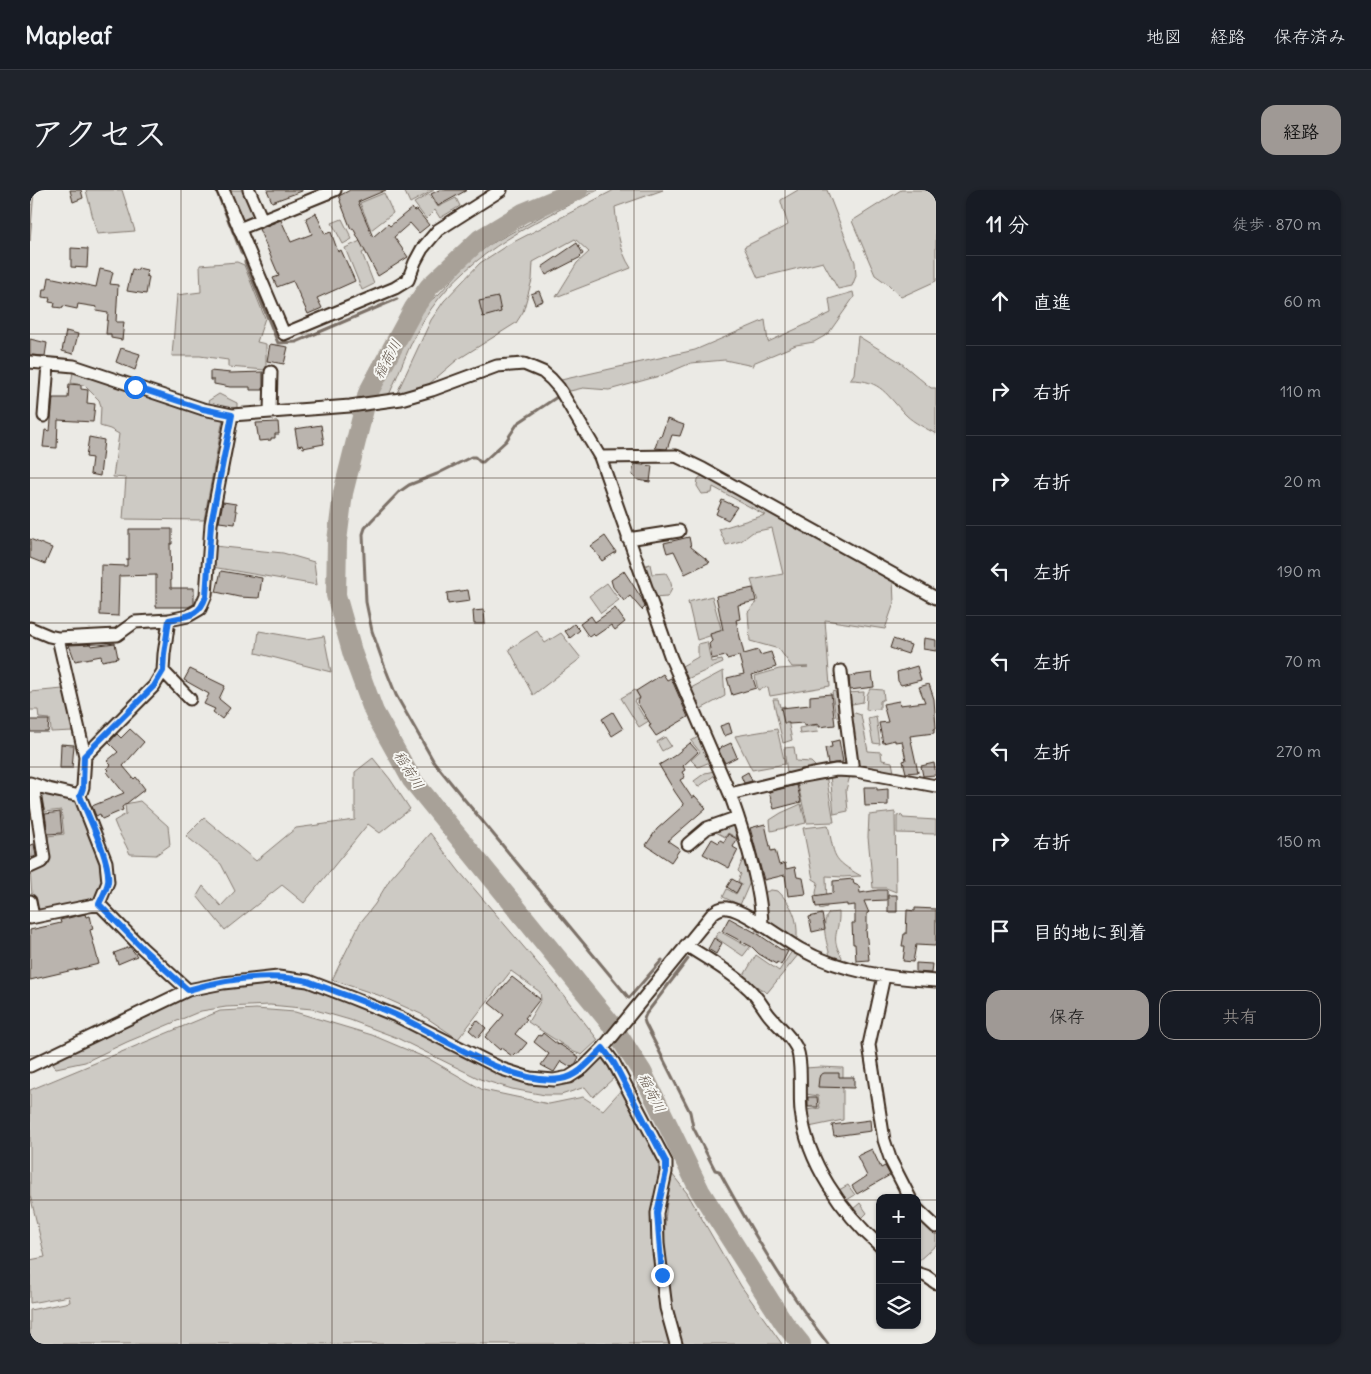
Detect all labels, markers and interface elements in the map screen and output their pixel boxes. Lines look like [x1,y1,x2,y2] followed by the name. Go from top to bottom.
[25,20,112,50] text: Mapleaf
[1146,25,1182,48] text: 地図
[1210,25,1246,48] text: 経路
[1274,25,1346,48] text: 保存済み
[1261,105,1341,155] button: 経路
[30,111,168,155] text: アクセス
[986,211,1029,238] text: 11 分
[1232,214,1321,234] text: 徒歩 · 870 m
[986,287,1014,315] icon: ahead
[1033,290,1071,314] text: 直進
[1283,291,1321,311] text: 60 m
[369,336,405,382] water label: 稲荷川
[124,376,147,399] route start
[986,377,1014,405] icon: right
[1033,380,1071,404] text: 右折
[1280,381,1321,401] text: 110 m
[986,467,1014,495] icon: right
[1033,470,1071,494] text: 右折
[1284,471,1321,491] text: 20 m
[986,557,1014,585] icon: left
[1033,560,1071,584] text: 左折
[1277,561,1321,581] text: 190 m
[986,647,1014,675] icon: left
[1033,650,1071,674] text: 左折
[1285,651,1321,671] text: 70 m
[986,737,1014,765] icon: left
[1033,740,1071,764] text: 左折
[1276,741,1321,761] text: 270 m
[390,747,428,793] water label: 稲荷川
[986,827,1014,855] icon: right
[1033,830,1071,854] text: 右折
[1277,831,1321,851] text: 150 m
[986,917,1014,945] icon: arrive
[1033,920,1147,944] text: 目的地に到着
[986,990,1149,1040] button: 保存
[1159,990,1321,1040] button: 共有
[634,1070,670,1116] water label: 稲荷川
[876,1194,921,1329] map controls
[876,1194,921,1239] button: +
[876,1239,921,1284] button: −
[651,1264,674,1287] route end
[876,1284,921,1329] button: layers

